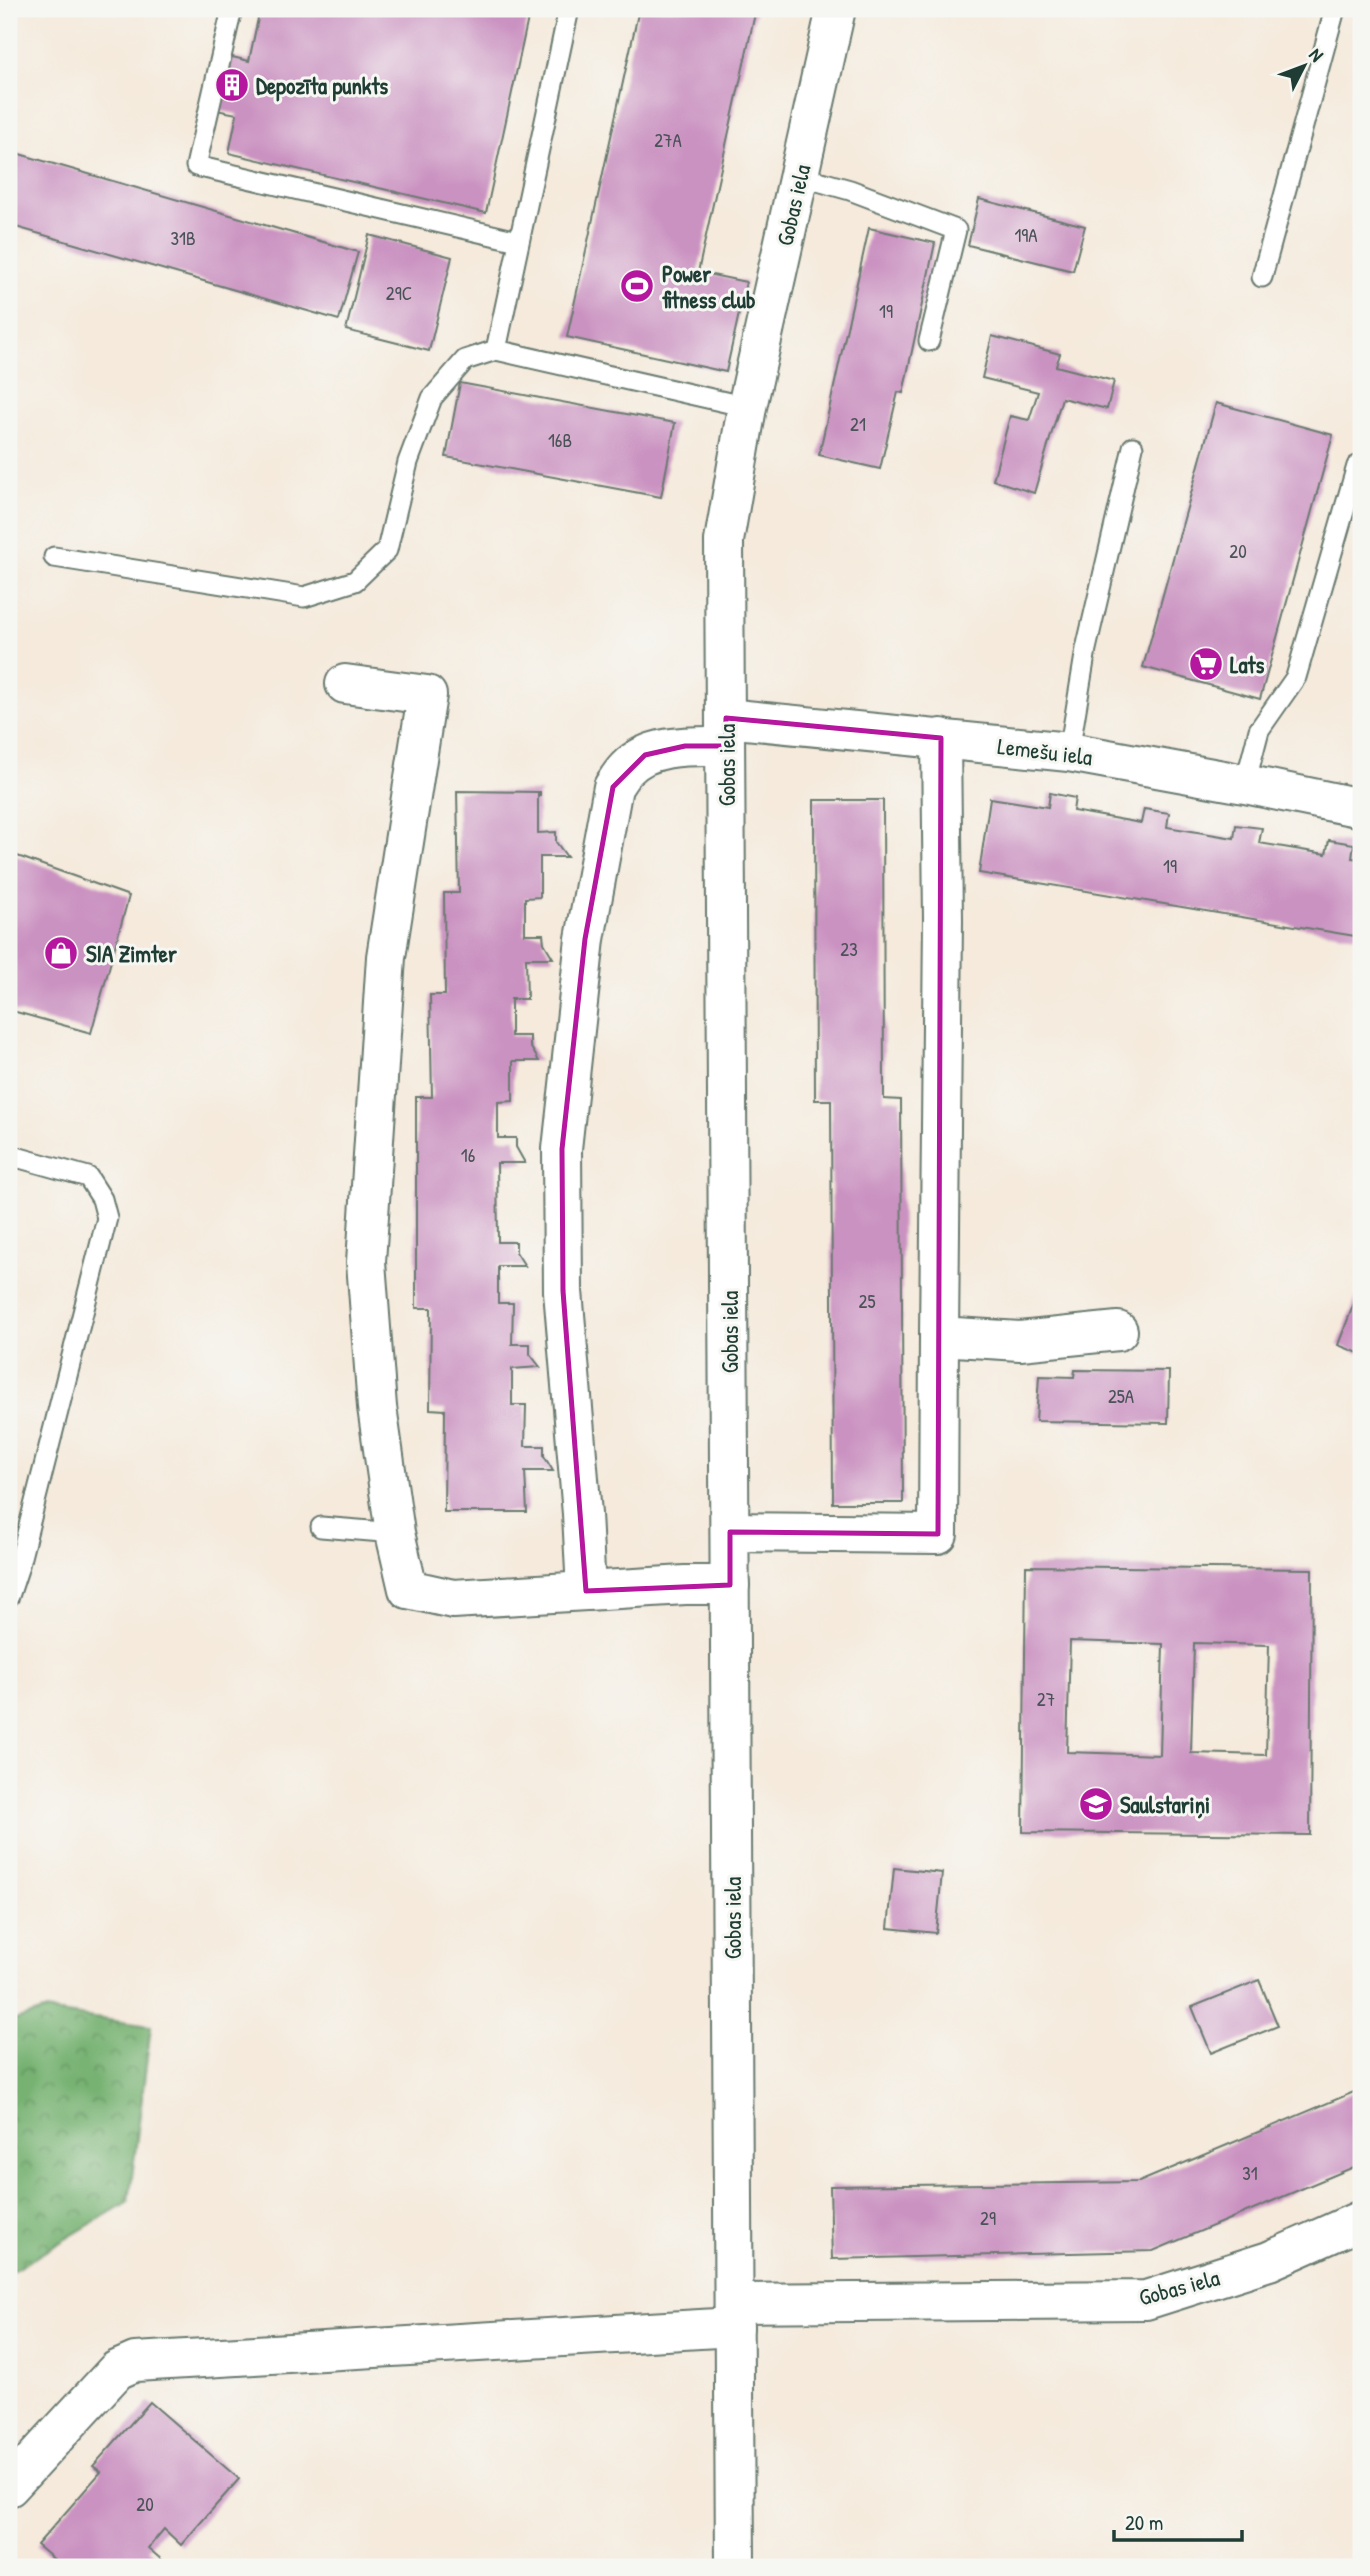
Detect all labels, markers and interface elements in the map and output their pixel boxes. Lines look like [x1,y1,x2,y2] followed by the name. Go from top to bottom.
[1268,32,1338,102] north arrow
[1304,42,1330,67] text: N
[213,66,251,104] building icon: Depozīta punkts
[256,70,388,102] place label: Depozīta punkts
[654,127,682,153] house number: 27A
[769,161,817,249] street label: Gobas iela
[1014,222,1038,248] house number: 19A
[170,225,196,251] house number: 31B
[662,258,755,315] place label: Power fitness club
[618,267,656,305] sports icon: Power fitness club
[386,280,412,306] house number: 29C
[879,298,893,324] house number: 19
[850,411,866,437] house number: 21
[548,427,572,453] house number: 16B
[1229,538,1247,564] house number: 20
[1187,645,1225,683] supermarket icon: Lats
[1230,649,1264,680] place label: Lats
[711,724,742,806] street label: Gobas iela
[996,730,1094,772] street label: Lemešu iela
[1163,853,1177,879] house number: 19
[42,934,80,972] shop icon: SIA Zimter
[840,936,858,962] house number: 23
[86,938,177,969] place label: SIA Zimter
[461,1142,475,1168] house number: 16
[859,1288,875,1314] house number: 25
[714,1291,745,1373] street label: Gobas iela
[1108,1383,1134,1409] house number: 25A
[1037,1686,1055,1712] house number: 27
[1077,1785,1115,1823] school or university icon: Saulstariņi
[1120,1789,1210,1820] place label: Saulstariņi
[717,1877,748,1959] street label: Gobas iela
[1242,2160,1258,2186] house number: 31
[980,2205,996,2231] house number: 29
[1135,2261,1223,2313] street label: Gobas iela
[136,2491,154,2517] house number: 20
[1114,2499,1242,2543] scale bar
[1125,2508,1163,2537] text: 20 m

